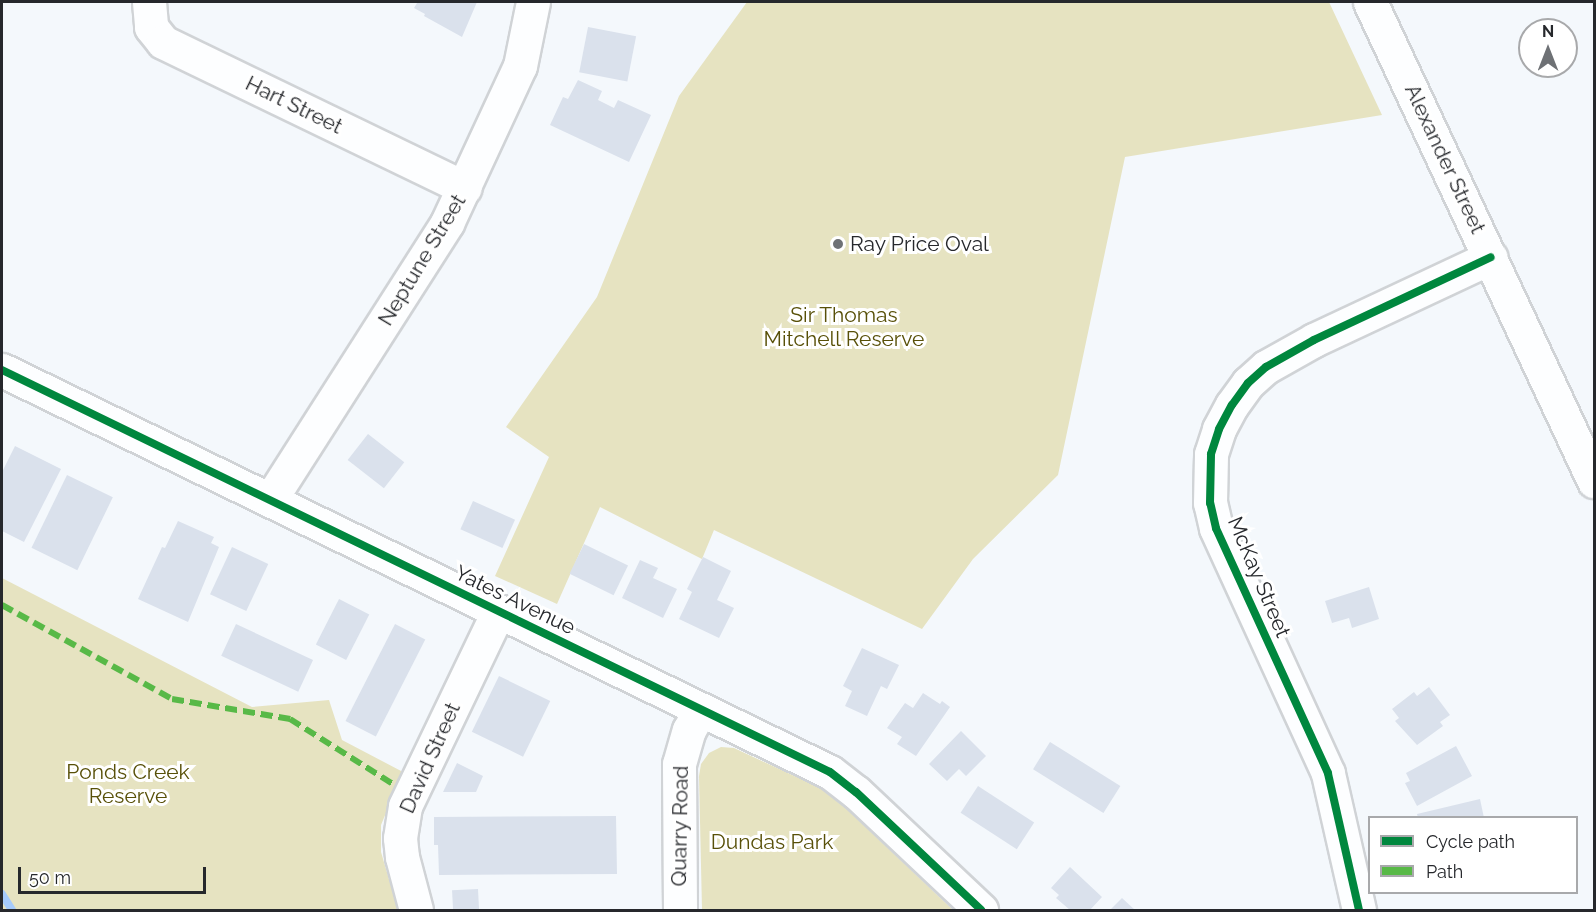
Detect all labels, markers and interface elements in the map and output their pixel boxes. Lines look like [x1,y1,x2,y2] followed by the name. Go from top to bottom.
[1518,18,1578,78] north arrow
[1542,22,1554,41] text: N
[241,71,347,139] street label: Hart Street
[1399,80,1491,238] street label: Alexander Street
[373,190,471,330] street label: Neptune Street
[850,231,989,257] place label: Ray Price Oval
[831,237,845,251] marker: Ray Price Oval
[763,302,925,352] park label: Sir Thomas Mitchell Reserve
[1222,513,1296,641] street label: McKay Street
[450,560,580,640] street label: Yates Avenue
[394,699,466,817] street label: David Street
[66,759,190,809] park label: Ponds Creek Reserve
[666,765,694,887] street label: Quarry Road
[1368,816,1578,894] legend
[711,829,833,855] park label: Dundas Park
[1426,831,1515,852] text: Cycle path
[21,855,208,893] scale bar
[1426,861,1463,882] text: Path
[29,867,71,888] text: 50 m

